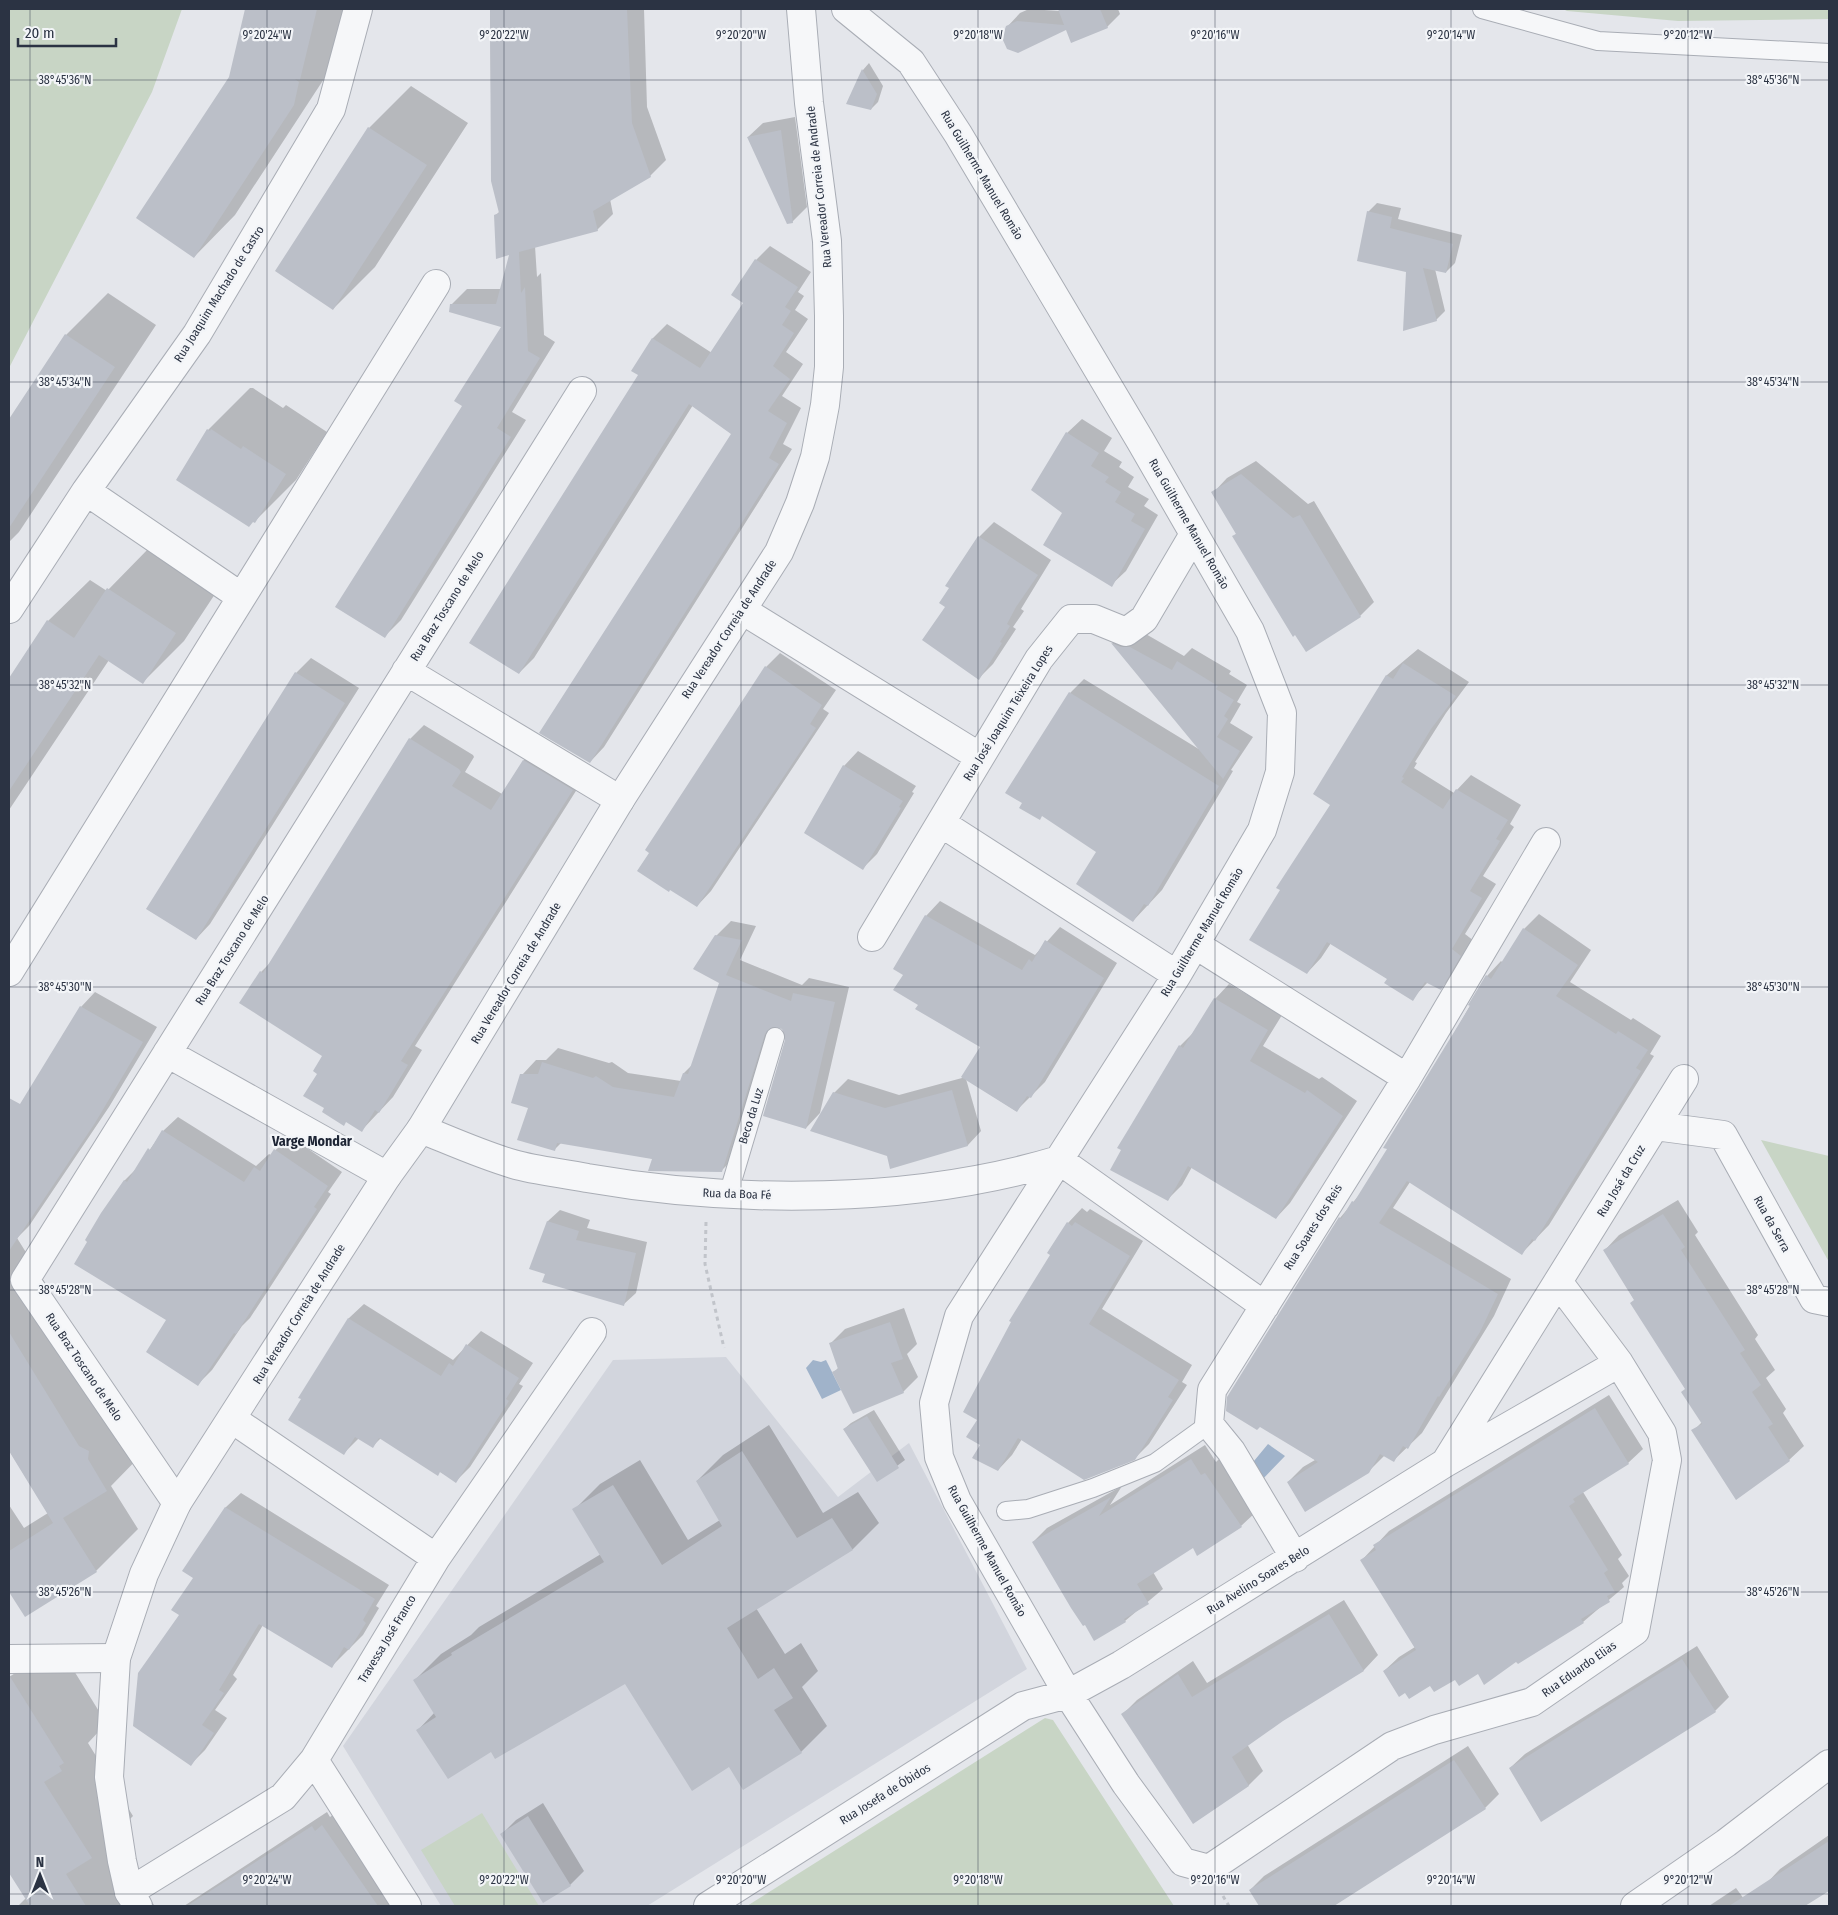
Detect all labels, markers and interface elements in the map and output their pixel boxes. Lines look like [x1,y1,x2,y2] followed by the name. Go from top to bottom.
[18,15,115,47] scale bar
[25,24,55,42] text: 20 m
[242,28,292,42] text: 9°20'24"W
[479,28,529,42] text: 9°20'22"W
[716,28,766,42] text: 9°20'20"W
[953,28,1003,42] text: 9°20'18"W
[1190,28,1240,42] text: 9°20'16"W
[1427,28,1475,42] text: 9°20'14"W
[1664,28,1712,42] text: 9°20'12"W
[38,73,92,87] text: 38°45'36"N
[1746,73,1800,87] text: 38°45'36"N
[804,105,834,269] street label: Rua Vereador Correia de Andrade
[938,108,1026,242] street label: Rua Guilherme Manuel Romão
[171,223,267,365] street label: Rua Joaquim Machado de Castro
[39,375,91,389] text: 38°45'34"N
[1747,375,1799,389] text: 38°45'34"N
[1146,456,1232,592] street label: Rua Guilherme Manuel Romão
[407,548,487,664] street label: Rua Braz Toscano de Melo
[679,557,779,701] street label: Rua Vereador Correia de Andrade
[960,643,1056,783] street label: Rua José Joaquim Teixeira Lopes
[39,678,91,692] text: 38°45'32"N
[1747,678,1799,692] text: 38°45'32"N
[1158,865,1246,999] street label: Rua Guilherme Manuel Romão
[192,892,272,1008] street label: Rua Braz Toscano de Melo
[468,900,564,1046] street label: Rua Vereador Correia de Andrade
[38,980,92,994] text: 38°45'30"N
[1746,980,1800,994] text: 38°45'30"N
[736,1086,766,1146] street label: Beco da Luz
[271,1133,353,1150] district label: Varge Mondar
[1594,1142,1648,1219] street label: Rua José da Cruz
[1281,1182,1345,1272] street label: Rua Soares dos Reis
[702,1186,772,1202] street label: Rua da Boa Fé
[1751,1193,1793,1255] street label: Rua da Serra
[250,1241,348,1387] street label: Rua Vereador Correia de Andrade
[38,1283,92,1297] text: 38°45'28"N
[1746,1283,1800,1297] text: 38°45'28"N
[43,1310,125,1424] street label: Rua Braz Toscano de Melo
[945,1483,1029,1619] street label: Rua Guilherme Manuel Romão
[1204,1543,1312,1617] street label: Rua Avelino Soares Belo
[38,1585,92,1599] text: 38°45'26"N
[1746,1585,1800,1599] text: 38°45'26"N
[355,1592,419,1686] street label: Travessa José Franco
[1539,1638,1619,1700] street label: Rua Eduardo Elias
[837,1760,933,1828] street label: Rua Josefa de Óbidos
[15,1850,65,1900] north arrow
[36,1854,44,1871] text: N
[242,1873,292,1887] text: 9°20'24"W
[479,1873,529,1887] text: 9°20'22"W
[716,1873,766,1887] text: 9°20'20"W
[953,1873,1003,1887] text: 9°20'18"W
[1190,1873,1240,1887] text: 9°20'16"W
[1427,1873,1475,1887] text: 9°20'14"W
[1664,1873,1712,1887] text: 9°20'12"W

